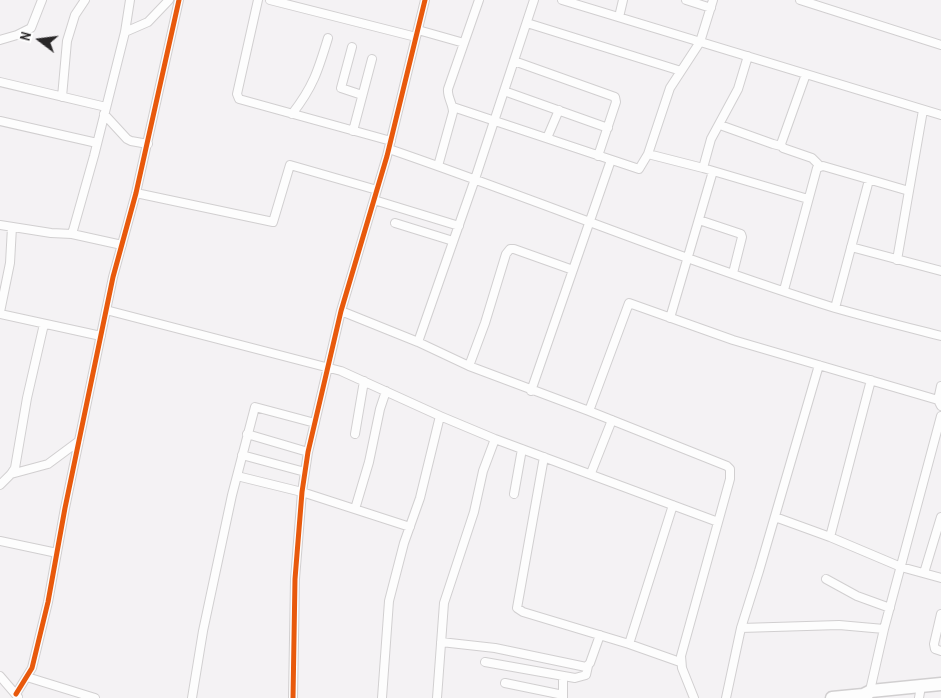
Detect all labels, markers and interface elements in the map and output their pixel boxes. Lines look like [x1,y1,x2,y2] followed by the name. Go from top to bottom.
[15,15,65,65] north arrow
[16,30,35,42] text: N

